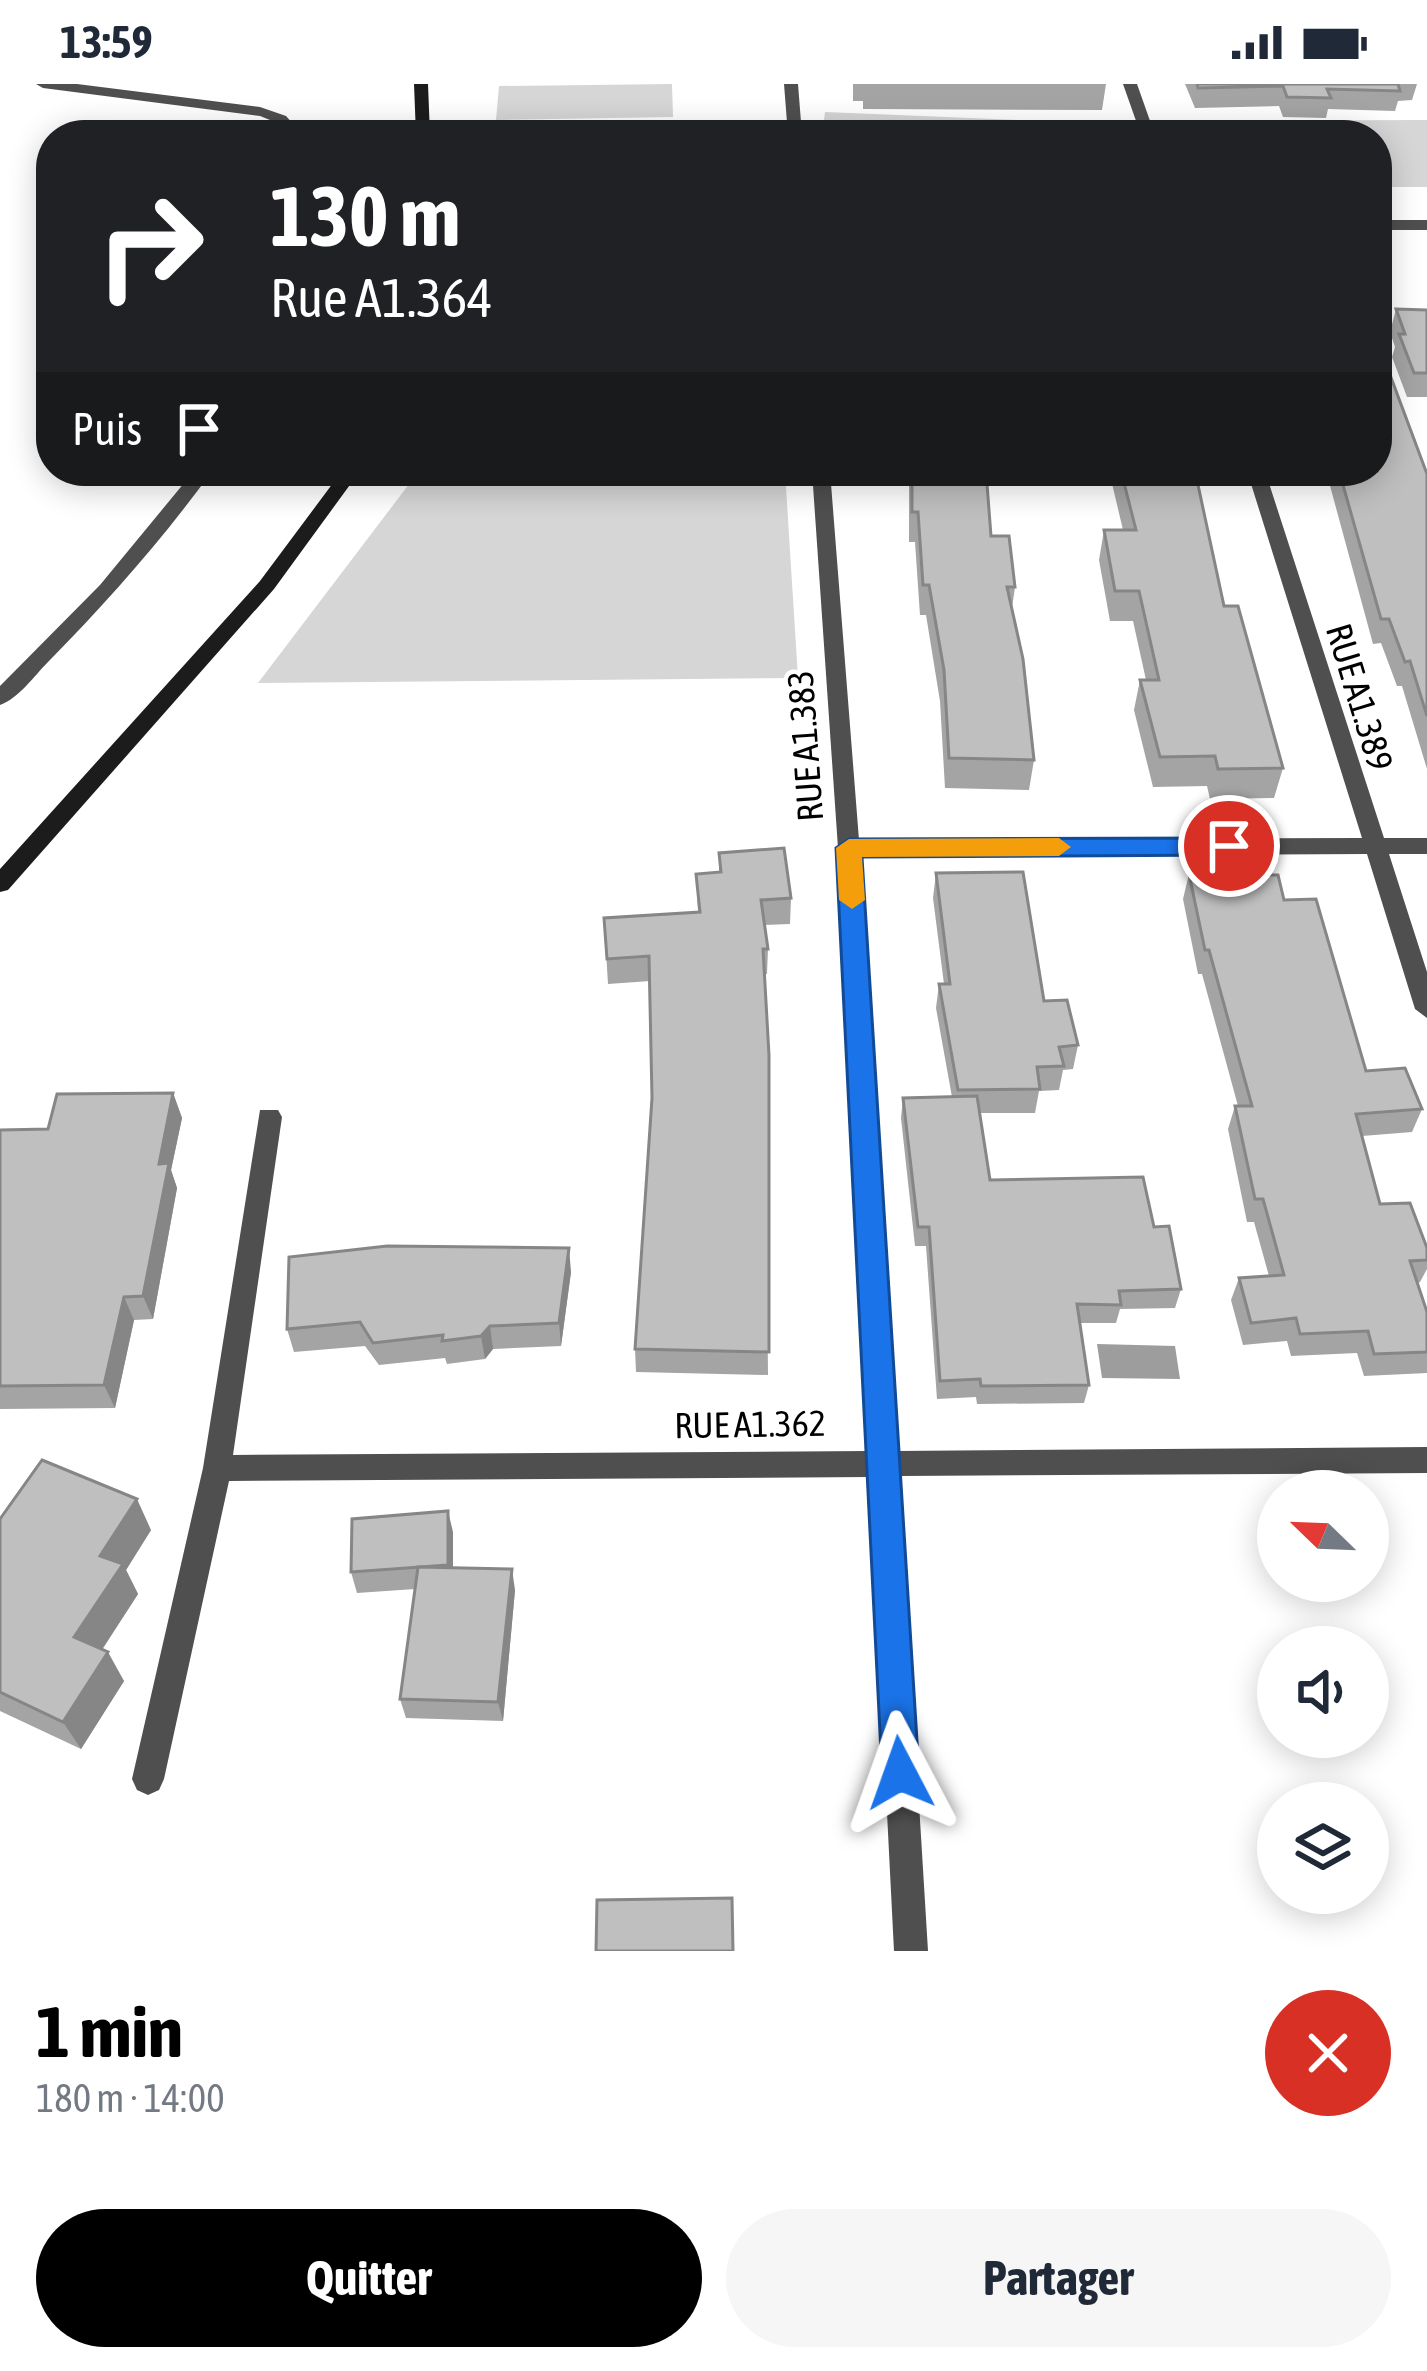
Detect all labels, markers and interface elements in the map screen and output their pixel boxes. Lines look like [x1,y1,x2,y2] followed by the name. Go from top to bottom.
[60,16,153,68] text: 13:59
[72,168,228,324] icon: right
[270,168,460,264] text: 130 m
[270,267,493,328] text: Rue A1.364
[166,396,232,462] icon: arrive
[72,403,142,455] text: Puis
[1318,619,1402,775] street label: RUE A1.389
[779,669,831,823] street label: RUE A1.383
[1178,795,1280,897] pin
[1196,813,1262,879] icon: arrive
[674,1402,826,1446] street label: RUE A1.362
[1257,1470,1389,1602] north arrow
[1257,1470,1389,1914] map controls
[1257,1626,1389,1758] button: sound
[837,1710,963,1836] position arrow
[1257,1782,1389,1914] button: layers
[36,1990,183,2072] text: 1 min
[1265,1990,1391,2116] button: close
[36,2076,225,2120] text: 180 m · 14:00
[36,2209,702,2347] button: Quitter
[726,2209,1391,2347] button: Partager

